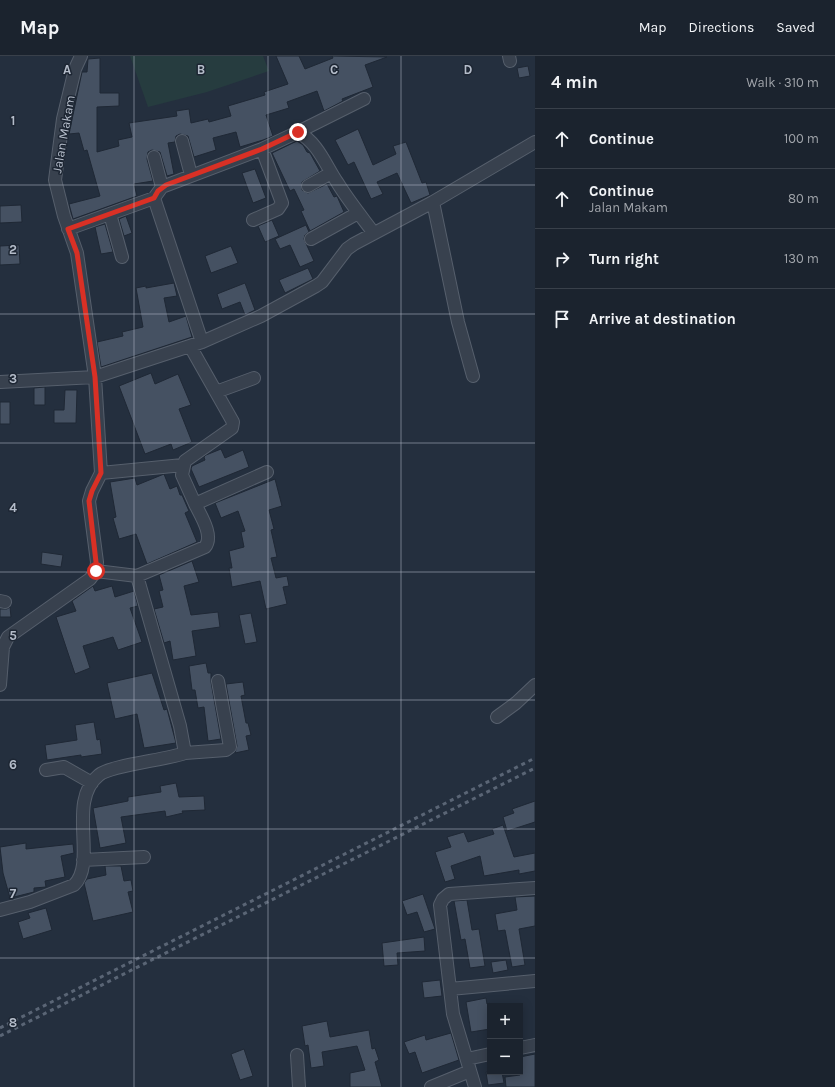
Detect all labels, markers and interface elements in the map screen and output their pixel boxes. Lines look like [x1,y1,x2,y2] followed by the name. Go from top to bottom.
[20,17,59,39] text: Map
[639,19,667,36] text: Map
[689,19,754,36] text: Directions
[776,19,815,36] text: Saved
[63,62,71,77] text: A
[197,62,205,77] text: B
[330,62,338,77] text: C
[464,62,473,77] text: D
[551,72,598,92] text: 4 min
[746,75,819,90] text: Walk · 310 m
[49,94,78,174] street label: Jalan Makam
[11,113,15,128] text: 1
[289,123,307,141] route end
[551,128,573,150] icon: ahead
[589,130,654,148] text: Continue
[784,131,819,146] text: 100 m
[589,182,654,200] text: Continue
[551,188,573,210] icon: ahead
[788,191,819,206] text: 80 m
[589,200,668,215] text: Jalan Makam
[9,242,17,257] text: 2
[551,248,573,270] icon: right
[589,250,659,268] text: Turn right
[784,251,819,266] text: 130 m
[551,308,573,330] icon: arrive
[589,310,736,328] text: Arrive at destination
[9,371,17,386] text: 3
[9,500,17,515] text: 4
[87,562,105,580] route start
[9,628,17,643] text: 5
[9,757,17,772] text: 6
[10,886,17,901] text: 7
[487,1003,523,1075] map controls
[487,1003,523,1039] button: +
[9,1015,17,1030] text: 8
[487,1039,523,1075] button: −

